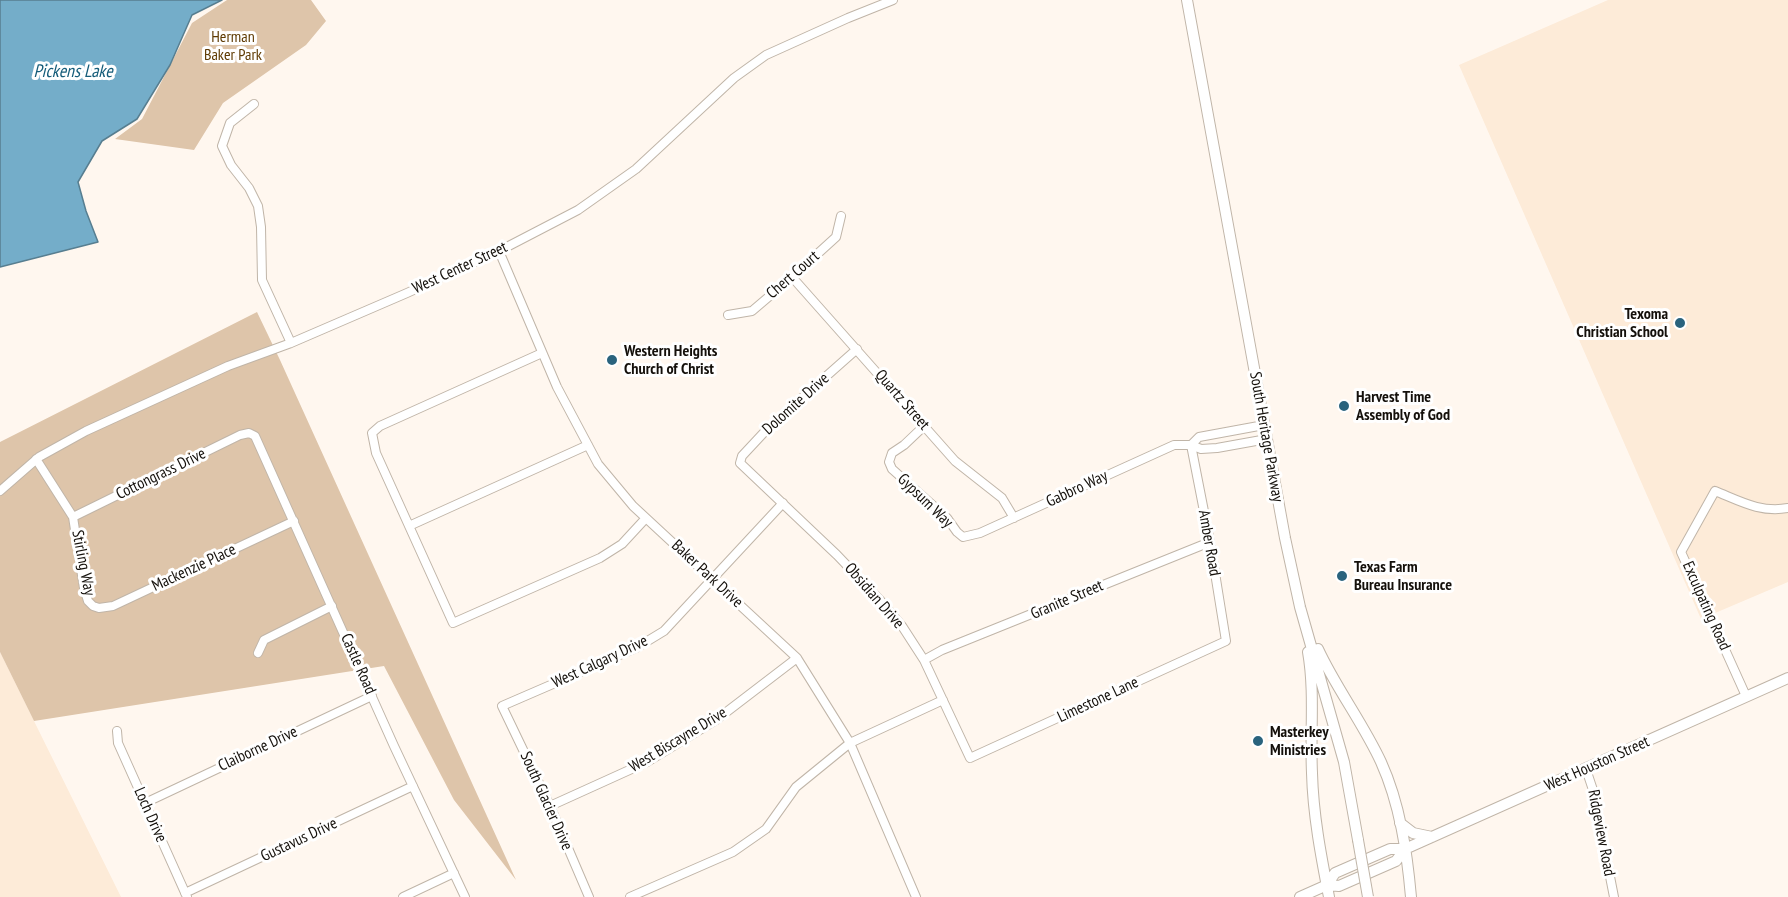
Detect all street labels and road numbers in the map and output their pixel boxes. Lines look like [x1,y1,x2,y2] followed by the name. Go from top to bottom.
[410,238,510,298] street label: West Center Street
[763,247,823,303] street label: Chert Court
[871,366,933,434] street label: Quartz Street
[759,369,833,439] street label: Dolomite Drive
[1245,370,1287,504] street label: South Heritage Parkway
[113,444,209,504] street label: Cottongrass Drive
[1043,466,1111,512] street label: Gabbro Way
[893,470,957,532] street label: Gypsum Way
[1194,509,1224,577] street label: Amber Road
[67,529,99,597] street label: Stirling Way
[667,536,747,612] street label: Baker Park Drive
[149,540,239,596] street label: Mackenzie Place
[840,559,908,633] street label: Obsidian Drive
[1678,559,1734,653] street label: Exculpating Road
[1028,576,1106,624] street label: Granite Street
[336,631,380,697] street label: Castle Road
[549,631,651,693] street label: West Calgary Drive
[1054,673,1142,727] street label: Limestone Lane
[626,703,730,777] street label: West Biscayne Drive
[215,722,301,776] street label: Claiborne Drive
[1542,732,1652,796] street label: West Houston Street
[516,749,576,853] street label: South Glacier Drive
[129,785,171,845] street label: Loch Drive
[1583,788,1619,878] street label: Ridgeview Road
[258,814,340,866] street label: Gustavus Drive

